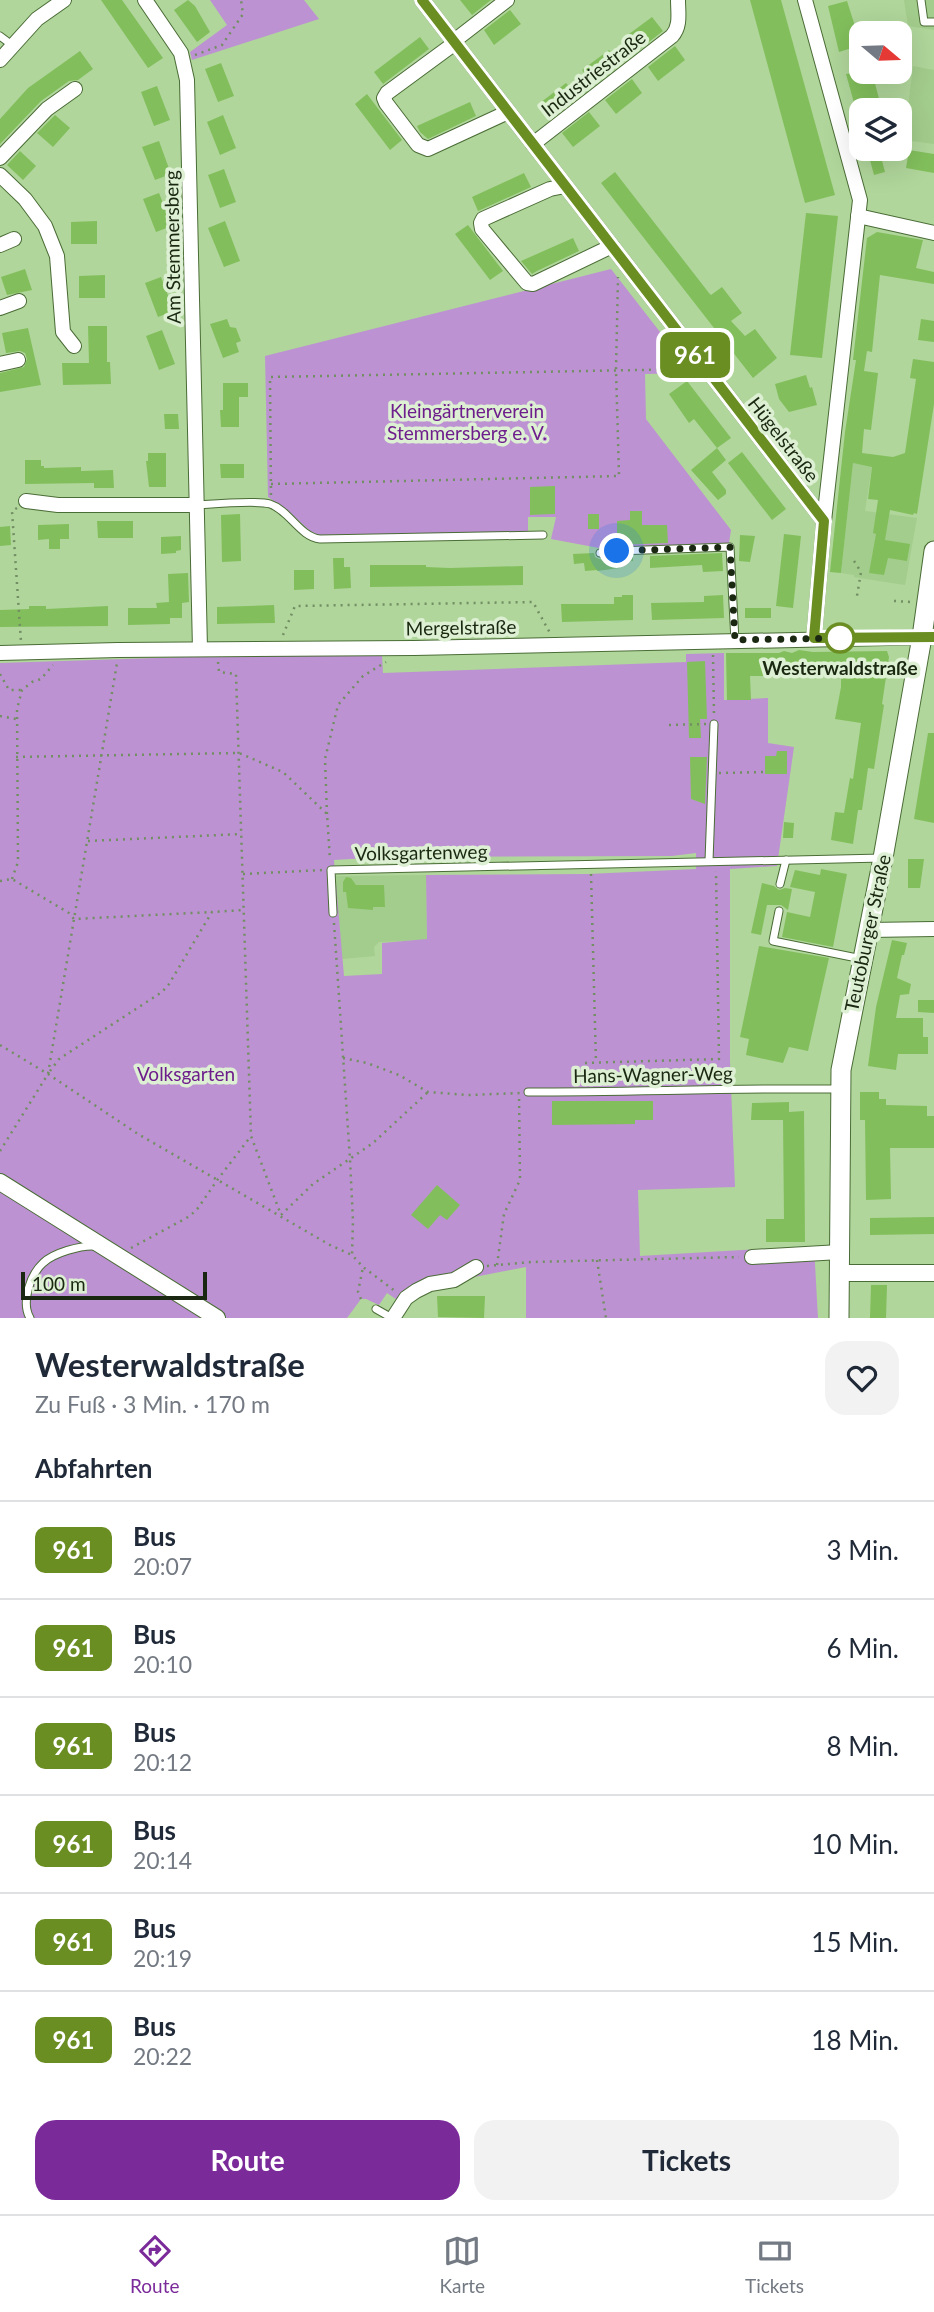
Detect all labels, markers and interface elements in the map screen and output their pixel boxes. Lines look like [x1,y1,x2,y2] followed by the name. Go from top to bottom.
[849,21,912,84] north arrow
[849,21,912,161] map controls
[536,25,650,121] street label: Industriestraße
[849,98,912,161] button: layers
[159,170,185,324] street label: Am Stemmersberg
[655,332,735,378] line badge: 961
[674,340,716,369] text: 961
[744,392,824,486] street label: Hügelstraße
[387,399,547,444] park label: Kleingärtnerverein Stemmersberg e. V.
[599,533,634,568] your location
[405,615,517,639] street label: Mergelstraße
[825,623,855,653] marker: Westerwaldstraße
[762,656,918,679] place label: Westerwaldstraße
[354,839,488,865] street label: Volksgartenweg
[839,852,895,1014] street label: Teutoburger Straße
[573,1061,733,1087] street label: Hans-Wagner-Weg
[137,1062,235,1085] park label: Volksgarten
[21,1269,206,1301] scale bar
[32,1272,86,1295] text: 100 m
[825,1341,899,1415] button: heart
[35,1344,305,1384] text: Westerwaldstraße
[35,1390,270,1418] text: Zu Fuß · 3 Min. · 170 m
[35,1452,153,1484] text: Abfahrten
[133,1520,176,1552] text: Bus
[826,1534,899,1566] text: 3 Min.
[53,1535,94,1564] text: 961
[133,1552,192,1580] text: 20:07
[133,1618,176,1650] text: Bus
[826,1632,899,1664] text: 6 Min.
[53,1633,94,1662] text: 961
[133,1650,192,1678] text: 20:10
[133,1716,176,1748] text: Bus
[826,1730,899,1762] text: 8 Min.
[53,1731,94,1760] text: 961
[133,1748,192,1776] text: 20:12
[133,1814,176,1846] text: Bus
[811,1828,899,1860] text: 10 Min.
[53,1829,94,1858] text: 961
[133,1846,192,1874] text: 20:14
[133,1912,176,1944] text: Bus
[811,1926,899,1958] text: 15 Min.
[53,1927,94,1956] text: 961
[133,1944,192,1972] text: 20:19
[133,2010,176,2042] text: Bus
[811,2024,899,2056] text: 18 Min.
[53,2025,94,2054] text: 961
[133,2042,192,2070] text: 20:22
[35,2120,460,2200] button: Route
[474,2120,899,2200] button: Tickets
[130,2232,179,2297] tab: Route
[439,2232,485,2297] tab: Karte
[745,2232,804,2297] tab: Tickets

